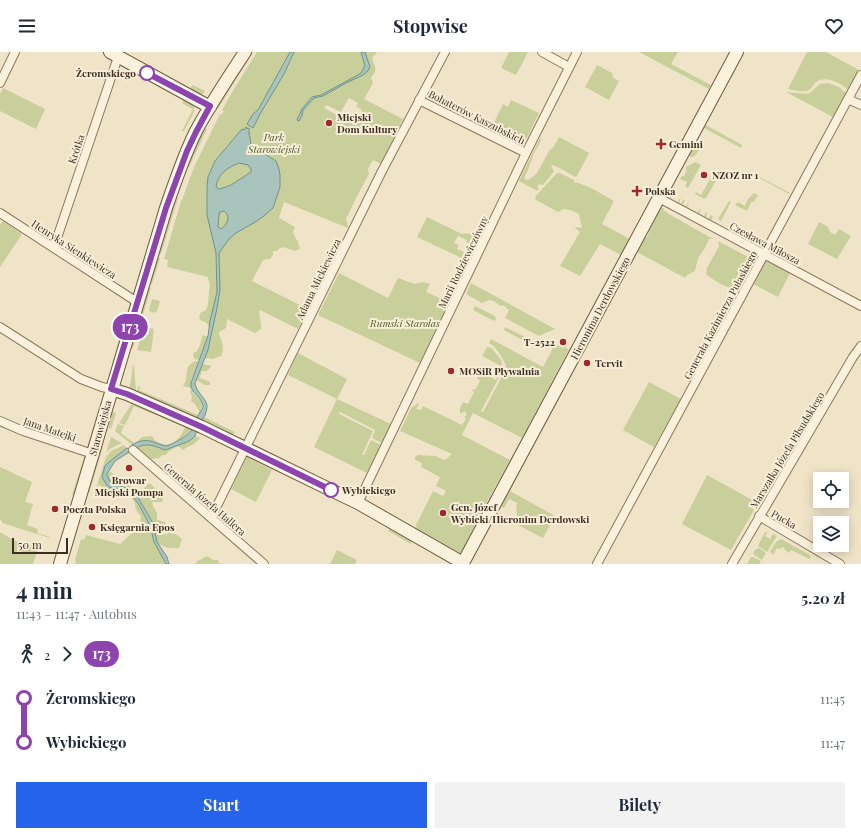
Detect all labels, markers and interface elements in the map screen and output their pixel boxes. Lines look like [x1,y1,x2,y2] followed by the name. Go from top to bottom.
[393,14,468,38] text: Stopwise
[16,15,38,37] icon: menu
[823,15,845,37] icon: heart
[139,65,155,81] marker: Żeromskiego
[76,66,136,80] place label: Żeromskiego
[426,87,528,147] street label: Bohaterów Kaszubskich
[337,110,398,136] place label: Miejski Dom Kultury
[324,118,334,128] marker: Miejski Dom Kultury
[247,130,301,156] park label: Park Starowiejski
[64,132,88,166] street label: Krótka
[669,137,703,151] place label: Gemini
[656,139,666,149] marker: Gemini
[712,168,758,182] place label: NZOZ nr 1
[699,170,709,180] marker: NZOZ nr 1
[645,184,676,198] place label: Polska
[632,186,642,196] marker: Polska
[435,213,491,311] street label: Marii Rodziewiczówny
[29,216,119,282] street label: Henryka Sienkiewicza
[727,218,803,268] street label: Czesława Miłosza
[292,236,344,323] street label: Adama Mickiewicza
[680,248,760,382] street label: Generała Kazimierza Pułaskiego
[567,254,633,362] street label: Hieronima Derdowskiego
[107,314,153,340] line badge: 173
[369,316,440,330] park label: Rumski Starolas
[121,317,139,336] text: 173
[524,335,555,349] place label: T-2522
[558,337,568,347] marker: T-2522
[595,356,623,370] place label: Tervit
[582,358,592,368] marker: Tervit
[459,364,540,378] place label: MOSiR Pływalnia
[446,366,456,376] marker: MOSiR Pływalnia
[747,389,828,511] street label: Marszałka Józefa Piłsudskiego
[85,399,115,457] street label: Starowiejska
[21,413,78,445] street label: Jana Matejki
[161,459,249,539] street label: Generała Józefa Hallera
[124,463,134,473] marker: Browar Miejski Pompa
[813,472,849,552] map controls
[813,472,849,508] button: locate
[95,473,164,499] place label: Browar Miejski Pompa
[323,482,339,498] marker: Wybickiego
[341,483,396,497] place label: Wybickiego
[450,500,589,526] place label: Gen. Józef Wybicki/Hieronim Derdowski
[63,502,127,516] place label: Poczta Polska
[50,504,60,514] marker: Poczta Polska
[769,506,799,532] street label: Pucka
[438,508,448,518] marker: Gen. Józef Wybicki/Hieronim Derdowski
[813,516,849,552] button: layers
[100,520,175,534] place label: Księgarnia Epos
[87,522,97,532] marker: Księgarnia Epos
[12,536,68,555] scale bar
[18,537,42,552] text: 50 m
[16,575,73,605] text: 4 min
[801,588,845,608] text: 5.20 zł
[16,605,137,622] text: 11:43 – 11:47 · Autobus
[16,643,38,665] icon: walk
[56,643,78,665] icon: forward
[92,644,111,663] text: 173
[44,646,50,663] text: 2
[46,688,136,708] text: Żeromskiego
[820,690,845,707] text: 11:45
[46,732,126,752] text: Wybickiego
[820,734,845,751] text: 11:47
[16,782,427,828] button: Start
[435,782,845,828] button: Bilety

